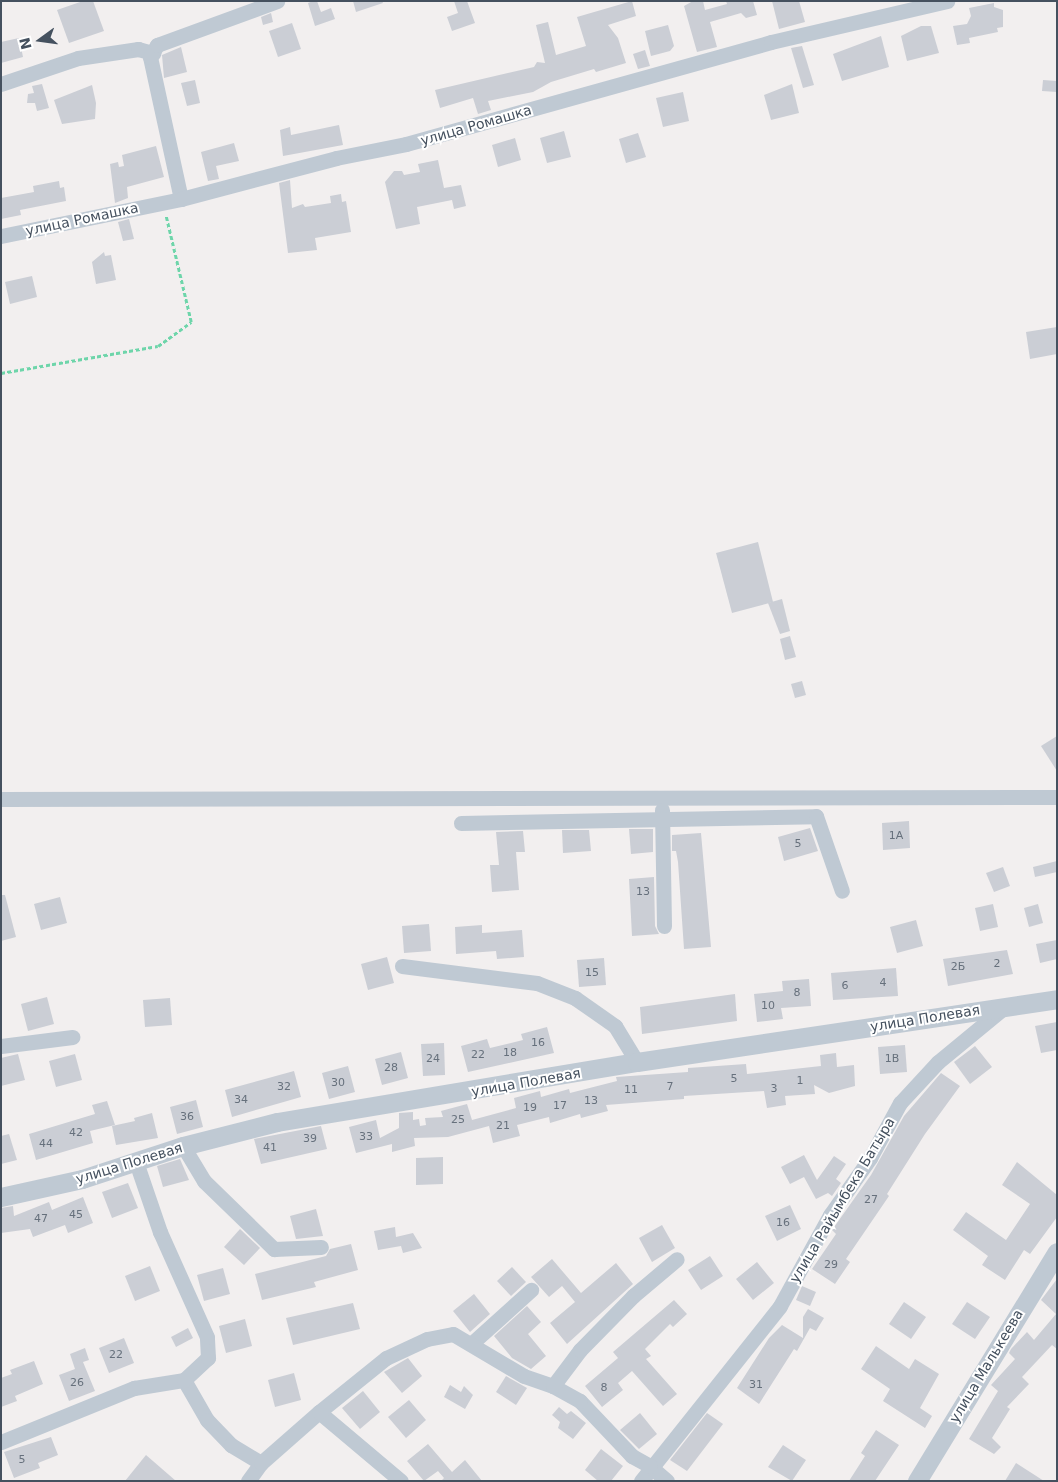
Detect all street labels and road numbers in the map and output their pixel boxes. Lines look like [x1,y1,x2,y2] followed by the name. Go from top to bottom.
[418,101,534,149] street label: улица Ромашка
[24,199,140,239] street label: улица Ромашка
[869,1001,981,1035] street label: улица Полевая
[470,1064,582,1100] street label: улица Полевая
[786,1114,898,1286] street label: улица Райымбека Батыра
[74,1139,184,1187] street label: улица Полевая
[946,1306,1026,1426] street label: улица Малькеева

